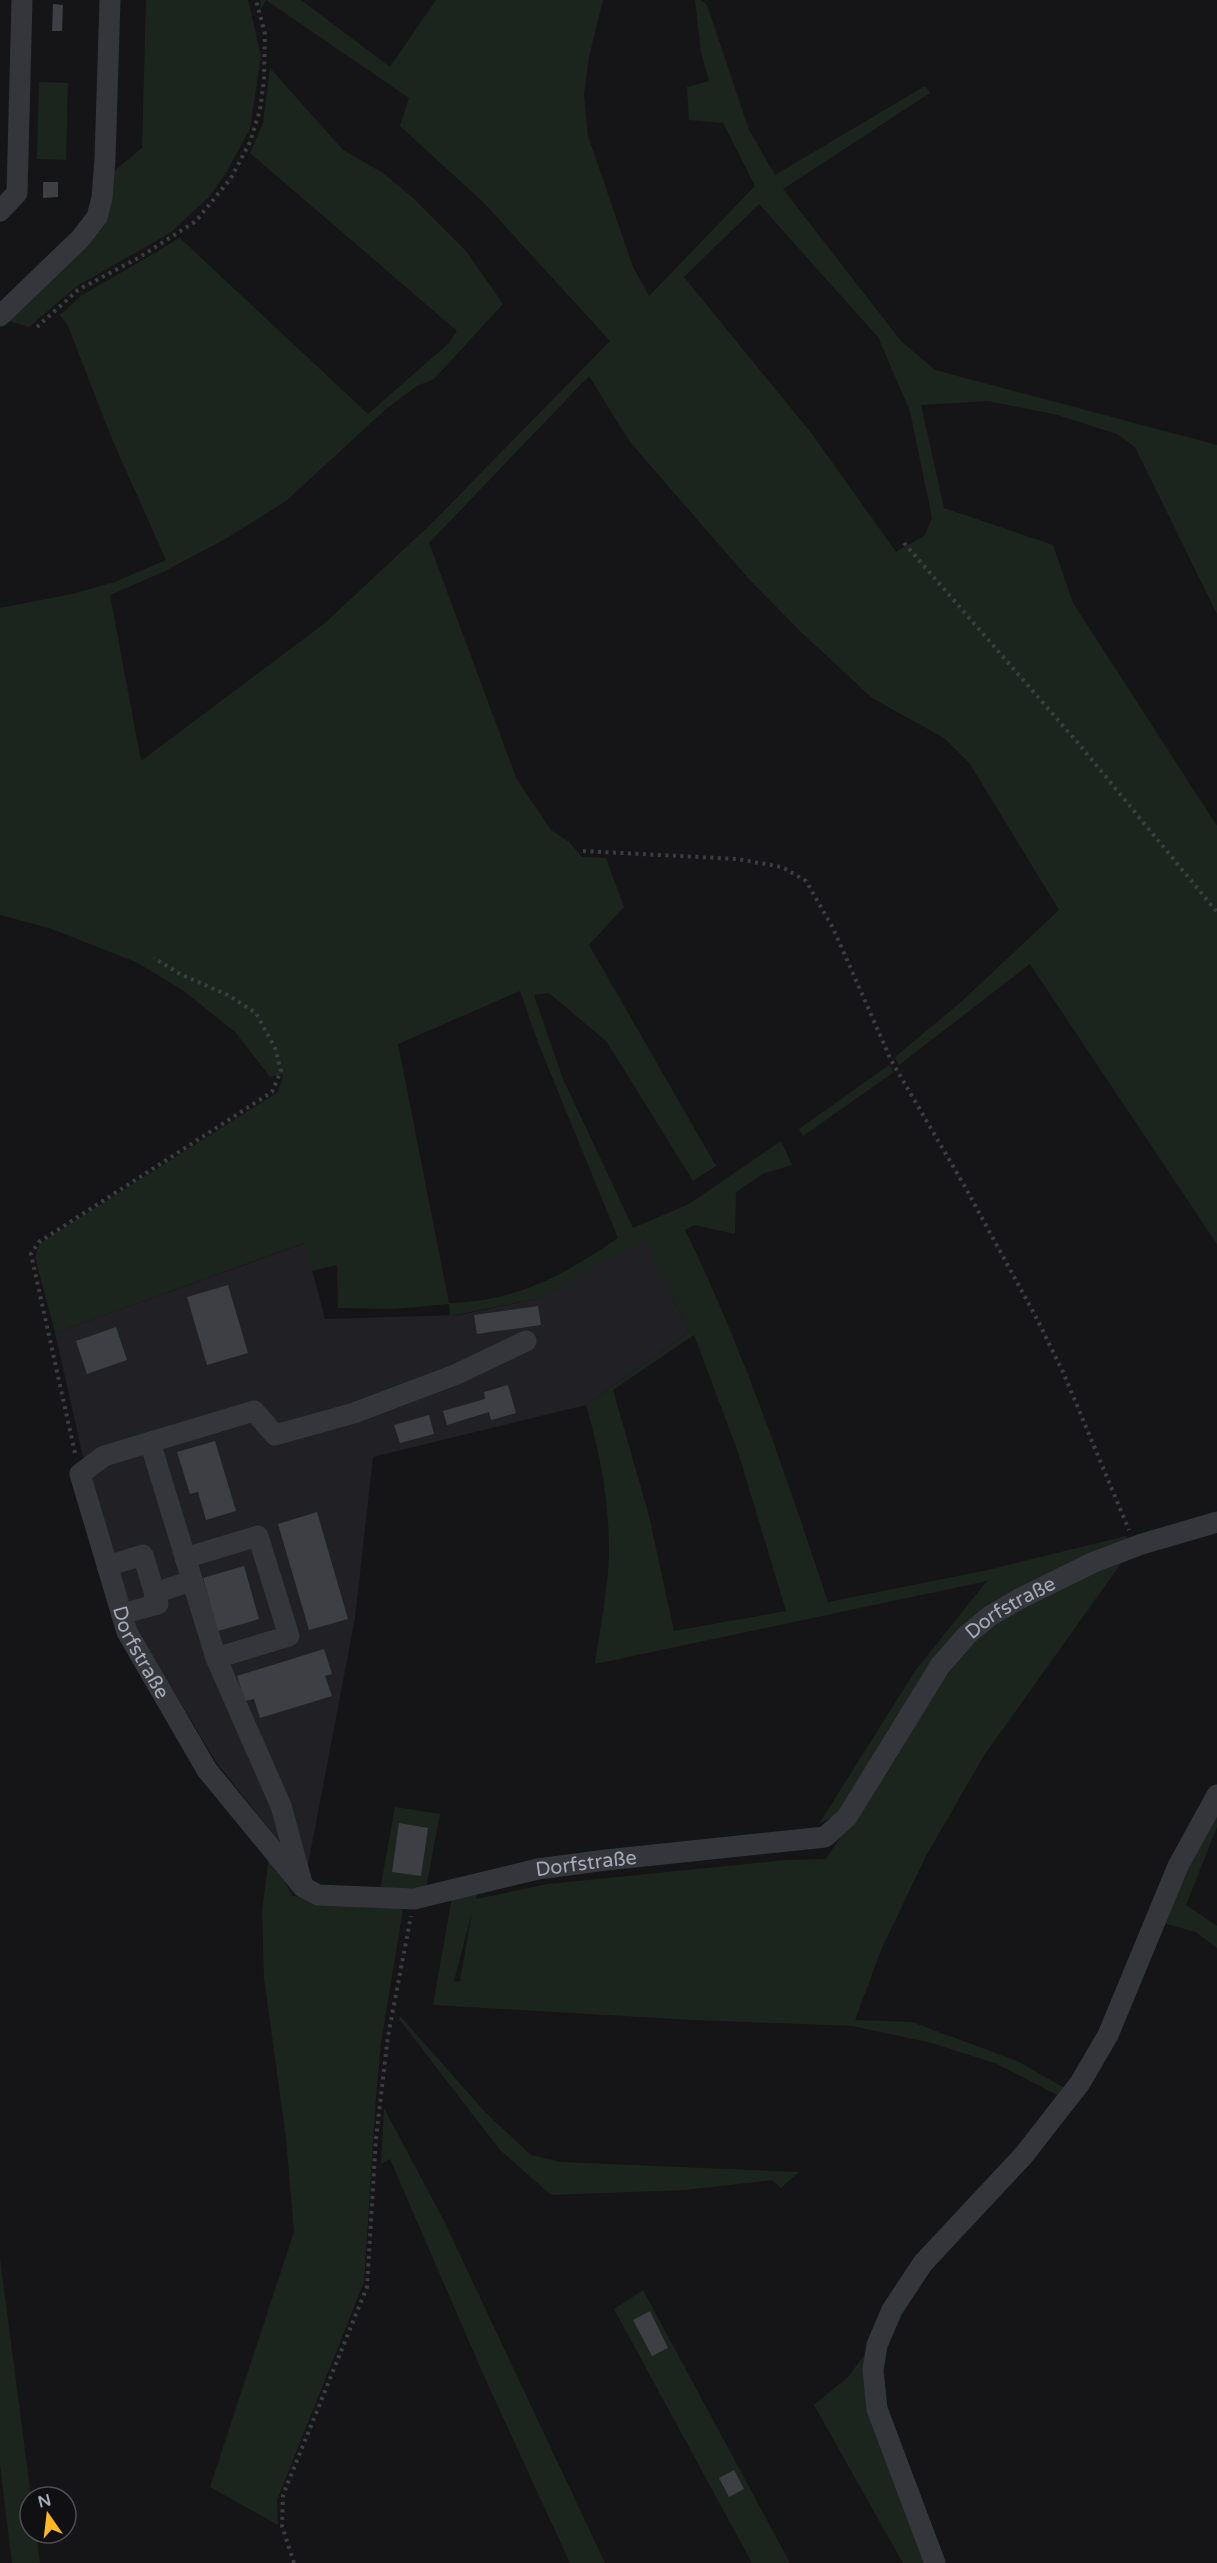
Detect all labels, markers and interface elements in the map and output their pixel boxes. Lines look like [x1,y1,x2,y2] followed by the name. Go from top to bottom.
[961,1572,1060,1645] street label: Dorfstraße
[107,1603,174,1703] street label: Dorfstraße
[534,1846,638,1882] street label: Dorfstraße
[18,2485,78,2545] north arrow
[36,2490,53,2513] text: N

